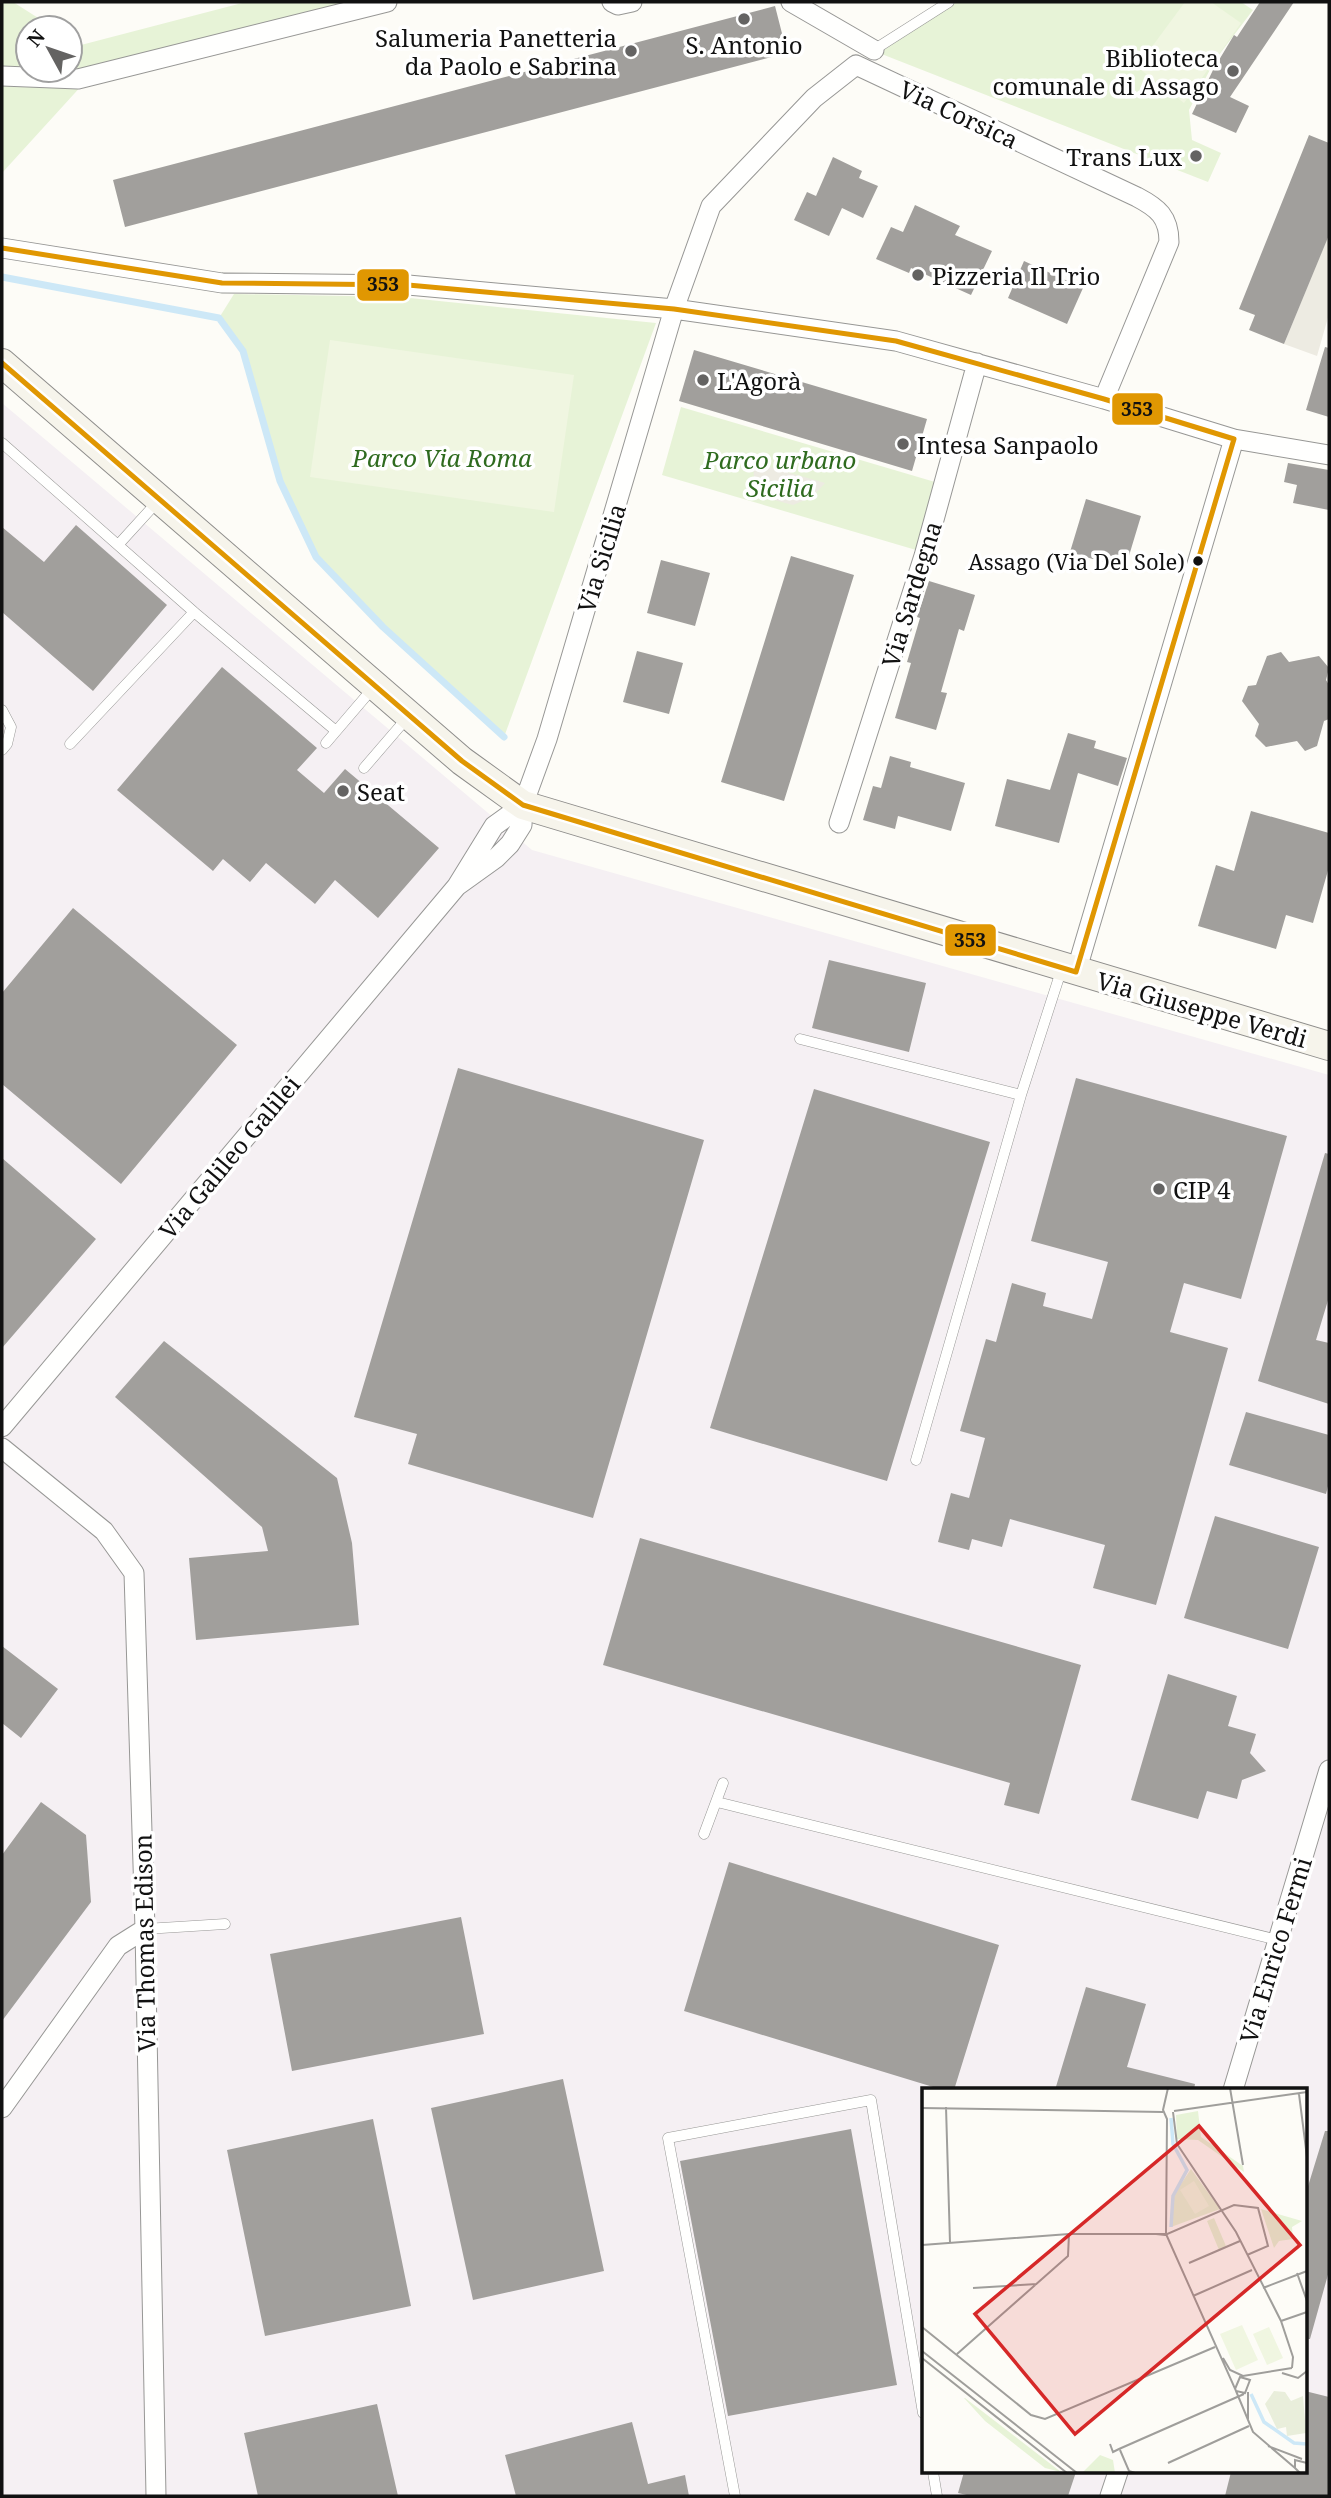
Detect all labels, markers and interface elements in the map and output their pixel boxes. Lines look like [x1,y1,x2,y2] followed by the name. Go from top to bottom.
[736,11,752,27] marker: S. Antonio
[14,14,84,84] north arrow
[375,21,617,82] place label: Salumeria Panetteria da Paolo e Sabrina
[21,24,51,52] text: N
[686,28,803,61] place label: S. Antonio
[992,41,1219,102] place label: Biblioteca comunale di Assago
[623,43,639,59] marker: Salumeria Panetteria da Paolo e Sabrina
[1225,63,1241,79] marker: Biblioteca comunale di Assago
[894,72,1024,156] street label: Via Corsica
[1066,140,1182,173] place label: Trans Lux
[1188,148,1204,164] marker: Trans Lux
[932,259,1100,292] place label: Pizzeria Il Trio
[910,267,926,283] marker: Pizzeria Il Trio
[356,268,410,302] line badge: 353
[367,271,399,297] text: 353
[717,364,801,397] place label: L'Agorà
[695,372,711,388] marker: L'Agorà
[1111,392,1164,426] line badge: 353
[1121,396,1153,422] text: 353
[917,428,1099,461] place label: Intesa Sanpaolo
[895,436,911,452] marker: Intesa Sanpaolo
[351,441,532,474] park label: Parco Via Roma
[703,443,856,504] park label: Parco urbano Sicilia
[569,499,633,617] street label: Via Sicilia
[873,517,949,671] street label: Via Sardegna
[968,546,1185,576] place label: Assago (Via Del Sole)
[1191,554,1205,568] marker: Assago (Via Del Sole)
[357,775,405,808] place label: Seat
[335,783,351,799] marker: Seat
[944,923,997,957] line badge: 353
[954,927,986,953] text: 353
[1093,963,1311,1055] street label: Via Giuseppe Verdi
[151,1068,307,1246] street label: Via Galileo Galilei
[1173,1173,1231,1206] place label: CIP 4
[1151,1181,1167,1197] marker: CIP 4
[126,1834,162,2052] street label: Via Thomas Edison
[1231,1853,1319,2047] street label: Via Enrico Fermi
[922,2088,1306,2474] inset map

